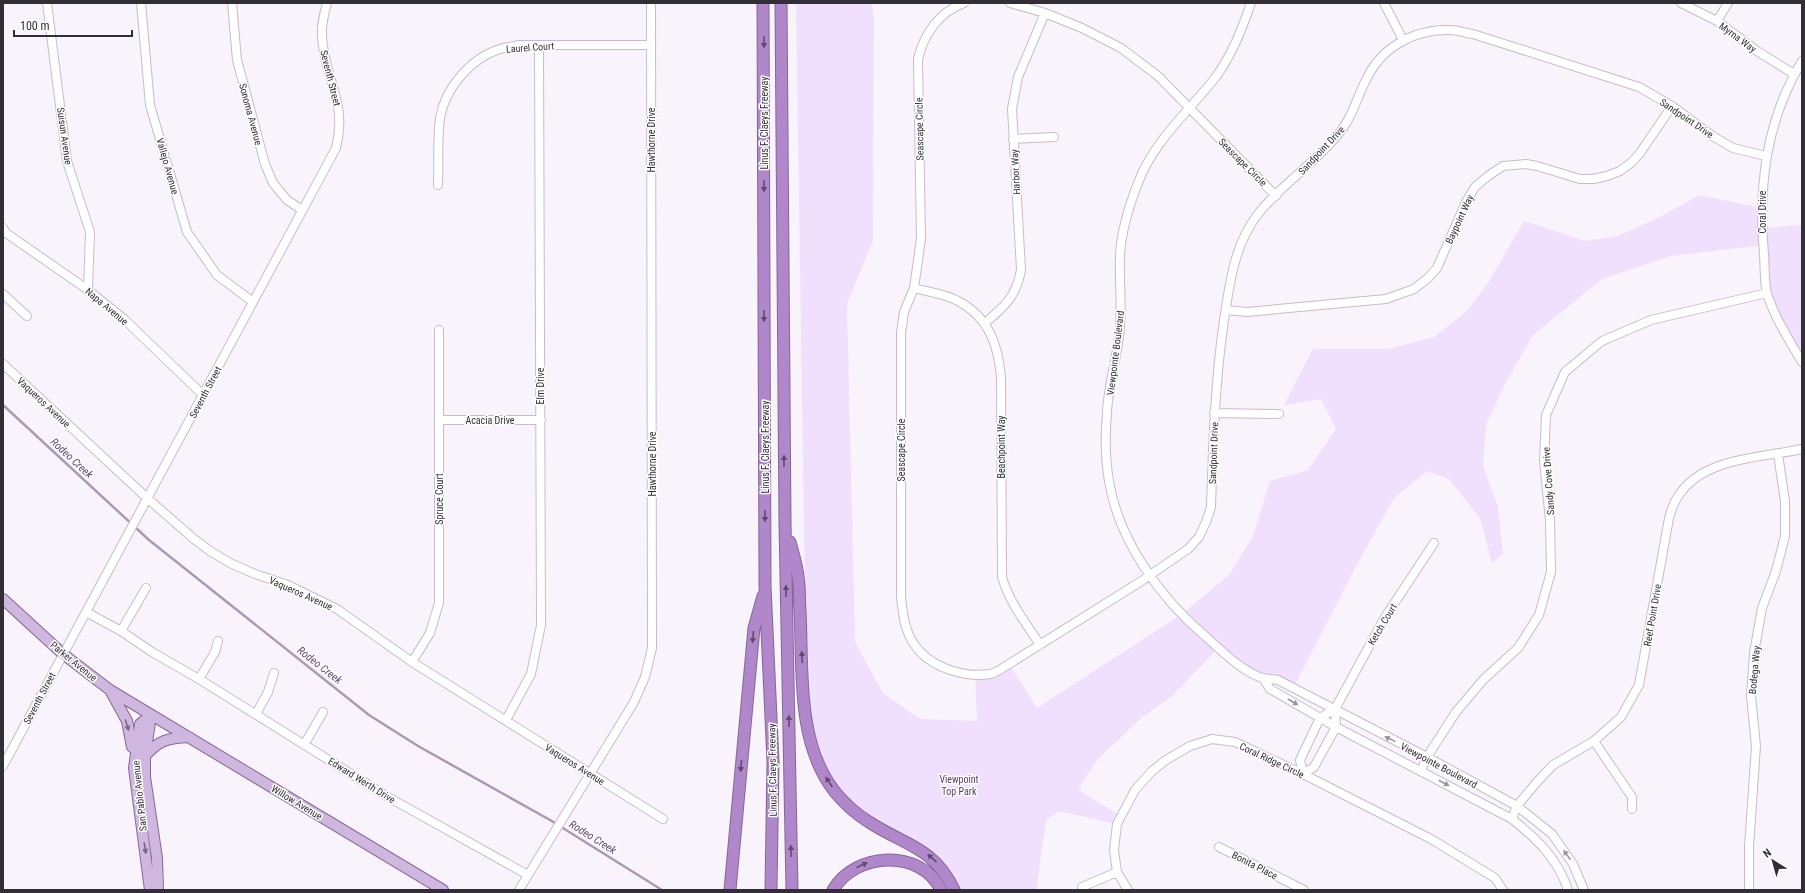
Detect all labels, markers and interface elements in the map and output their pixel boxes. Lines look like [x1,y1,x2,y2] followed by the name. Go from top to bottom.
[14,12,132,38] scale bar
[20,19,50,33] text: 100 m
[1717,20,1758,55] street label: Myrna Way
[761,36,767,49] one-way arrow
[506,40,555,55] street label: Laurel Court
[318,49,343,107] street label: Seventh Street
[759,77,770,169] street label: Linus F. Claeys Freeway
[237,82,264,147] street label: Sonoma Avenue
[1658,96,1716,141] street label: Sandpoint Drive
[913,97,926,161] street label: Seascape Circle
[55,107,74,166] street label: Suisun Avenue
[646,107,657,173] street label: Hawthorne Drive
[1296,124,1347,177] street label: Sandpoint Drive
[1216,136,1269,189] street label: Seascape Circle
[154,137,181,196] street label: Vallejo Avenue
[1009,149,1022,195] street label: Harbor Way
[761,180,767,193] one-way arrow
[1757,190,1768,233] street label: Coral Drive
[1443,193,1476,246] street label: Baypoint Way
[83,286,130,327] street label: Napa Avenue
[761,310,767,323] one-way arrow
[1105,310,1126,396] street label: Viewpointe Boulevard
[187,364,224,420] street label: Seventh Street
[535,367,546,405] street label: Elm Drive
[15,375,73,430] street label: Vaqueros Avenue
[760,401,771,493] street label: Linus F. Claeys Freeway
[465,415,515,426] street label: Acacia Drive
[996,415,1007,479] street label: Beachpoint Way
[896,418,907,482] street label: Seascape Circle
[1207,421,1220,484] street label: Sandpoint Drive
[647,431,658,497] street label: Hawthorne Drive
[48,435,96,481] water label: Rodeo Creek
[1541,446,1556,515] street label: Sandy Cove Drive
[781,455,788,467] one-way arrow
[434,473,445,525] street label: Spruce Court
[762,510,768,523] one-way arrow
[267,575,335,613] street label: Vaqueros Avenue
[1642,583,1663,647] street label: Reef Point Drive
[783,584,789,597] one-way arrow
[1366,601,1399,647] street label: Ketch Court
[749,631,756,643] one-way arrow
[48,639,99,684] street label: Parker Avenue
[295,644,345,687] water label: Rodeo Creek
[1747,645,1762,695] street label: Bodega Way
[799,650,805,663] one-way arrow
[21,670,58,726] street label: Seventh Street
[1287,698,1299,705] one-way arrow
[786,714,792,727] one-way arrow
[125,719,131,731] one-way arrow
[766,723,779,817] street label: Linus F. Claeys Freeway
[1384,736,1396,742] one-way arrow
[1238,741,1306,780] street label: Coral Ridge Circle
[1399,741,1479,790] street label: Viewpointe Boulevard
[543,742,607,787] street label: Vaqueros Avenue
[326,755,397,806] street label: Edward Werth Drive
[130,760,149,832] street label: San Pablo Avenue
[738,760,744,772] one-way arrow
[939,774,979,797] park label: Viewpoint Top Park
[825,777,833,787] one-way arrow
[1439,780,1450,787] one-way arrow
[269,783,324,822] street label: Willow Avenue
[567,818,619,857] water label: Rodeo Creek
[1753,841,1793,881] north arrow
[142,842,148,854] one-way arrow
[788,844,794,857] one-way arrow
[1761,846,1774,861] text: N
[1230,849,1280,882] street label: Bonita Place
[1563,850,1571,861] one-way arrow
[927,854,937,863] one-way arrow
[856,862,868,868] one-way arrow

